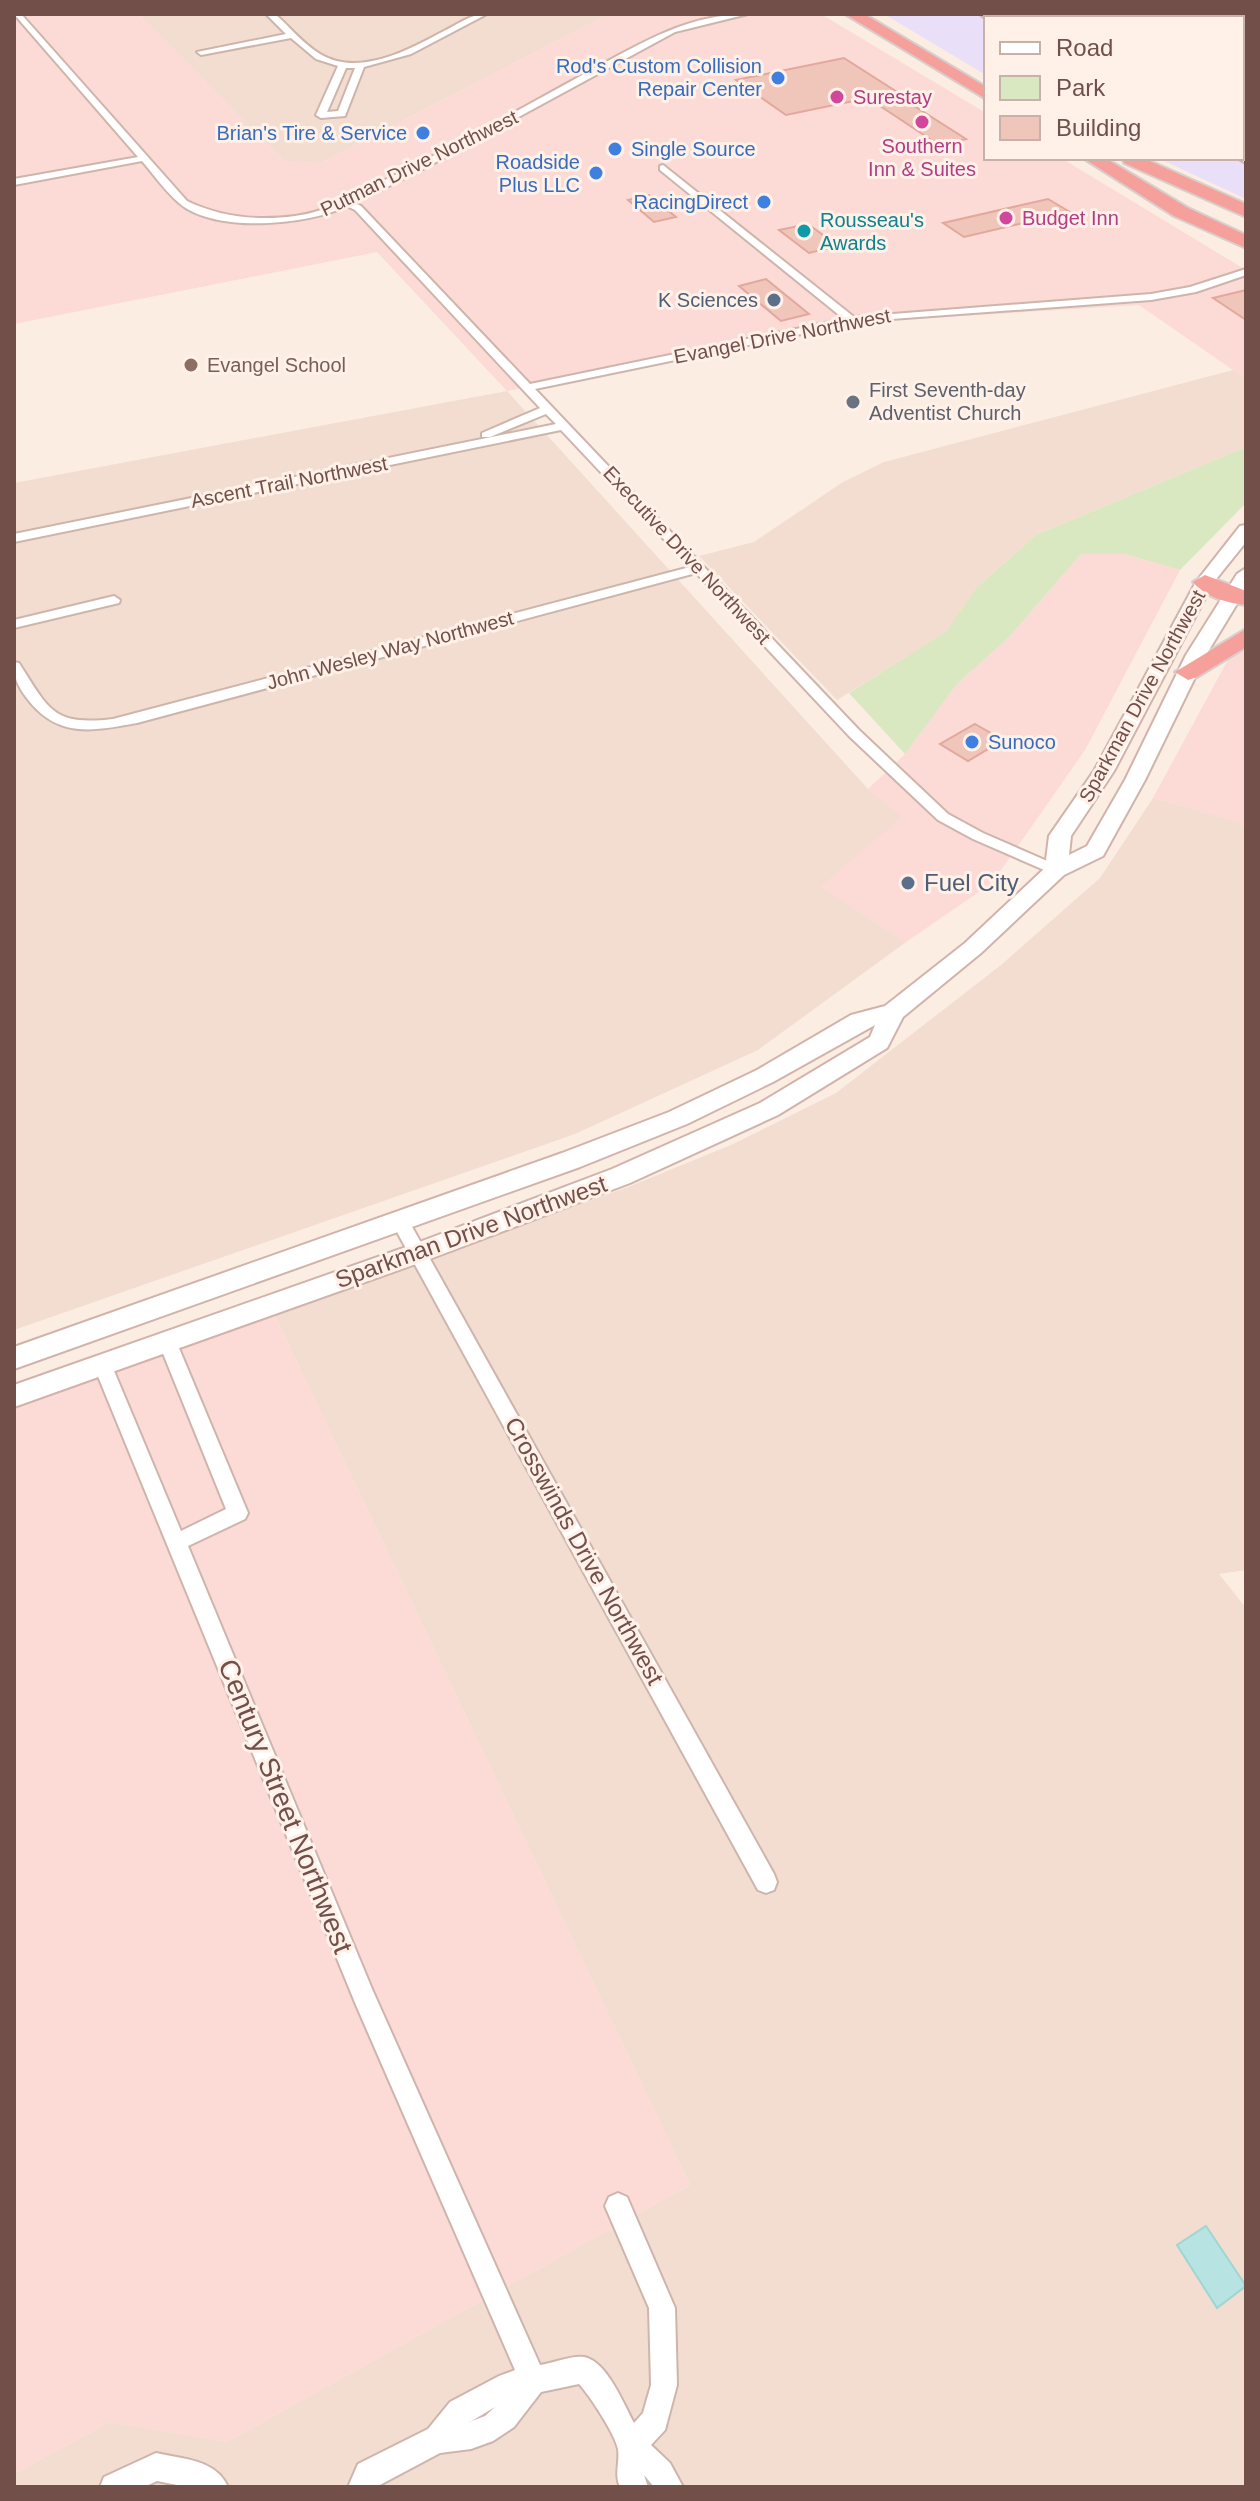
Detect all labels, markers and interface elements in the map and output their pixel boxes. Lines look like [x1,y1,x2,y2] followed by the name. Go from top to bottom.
[984,16,1244,160] legend
[1056,34,1113,61] text: Road
[556,55,762,100] place label: Rod's Custom Collision Repair Center
[769,69,787,87] marker: Rod's Custom Collision Repair Center
[1056,74,1106,101] text: Park
[853,86,932,108] place label: Surestay
[828,88,846,106] marker: Surestay
[317,105,522,220] street label: Putman Drive Northwest
[913,113,931,131] marker: Southern Inn & Suites
[1056,114,1141,141] text: Building
[216,122,407,144] place label: Brian's Tire & Service
[414,124,432,142] marker: Brian's Tire & Service
[868,135,976,180] place label: Southern Inn & Suites
[631,138,756,160] place label: Single Source
[606,140,624,158] marker: Single Source
[495,151,580,196] place label: Roadside Plus LLC
[587,164,605,182] marker: Roadside Plus LLC
[634,191,748,213] place label: RacingDirect
[755,193,773,211] marker: RacingDirect
[1022,207,1119,229] place label: Budget Inn
[820,209,924,254] place label: Rousseau's Awards
[997,209,1015,227] marker: Budget Inn
[795,222,813,240] marker: Rousseau's Awards
[658,289,758,311] place label: K Sciences
[765,291,783,309] marker: K Sciences
[672,304,893,368] street label: Evangel Drive Northwest
[207,354,346,376] place label: Evangel School
[182,356,200,374] marker: Evangel School
[869,379,1026,424] place label: First Seventh-day Adventist Church
[844,393,862,411] marker: First Seventh-day Adventist Church
[189,452,390,512] street label: Ascent Trail Northwest
[599,462,775,649] street label: Executive Drive Northwest
[1074,586,1210,806] street label: Sparkman Drive Northwest
[264,606,516,694] street label: John Wesley Way Northwest
[988,731,1056,753] place label: Sunoco
[963,733,981,751] marker: Sunoco
[924,869,1019,896] place label: Fuel City
[899,874,917,892] marker: Fuel City
[331,1170,610,1293] street label: Sparkman Drive Northwest
[500,1412,669,1689] street label: Crosswinds Drive Northwest
[212,1655,359,1958] street label: Century Street Northwest

